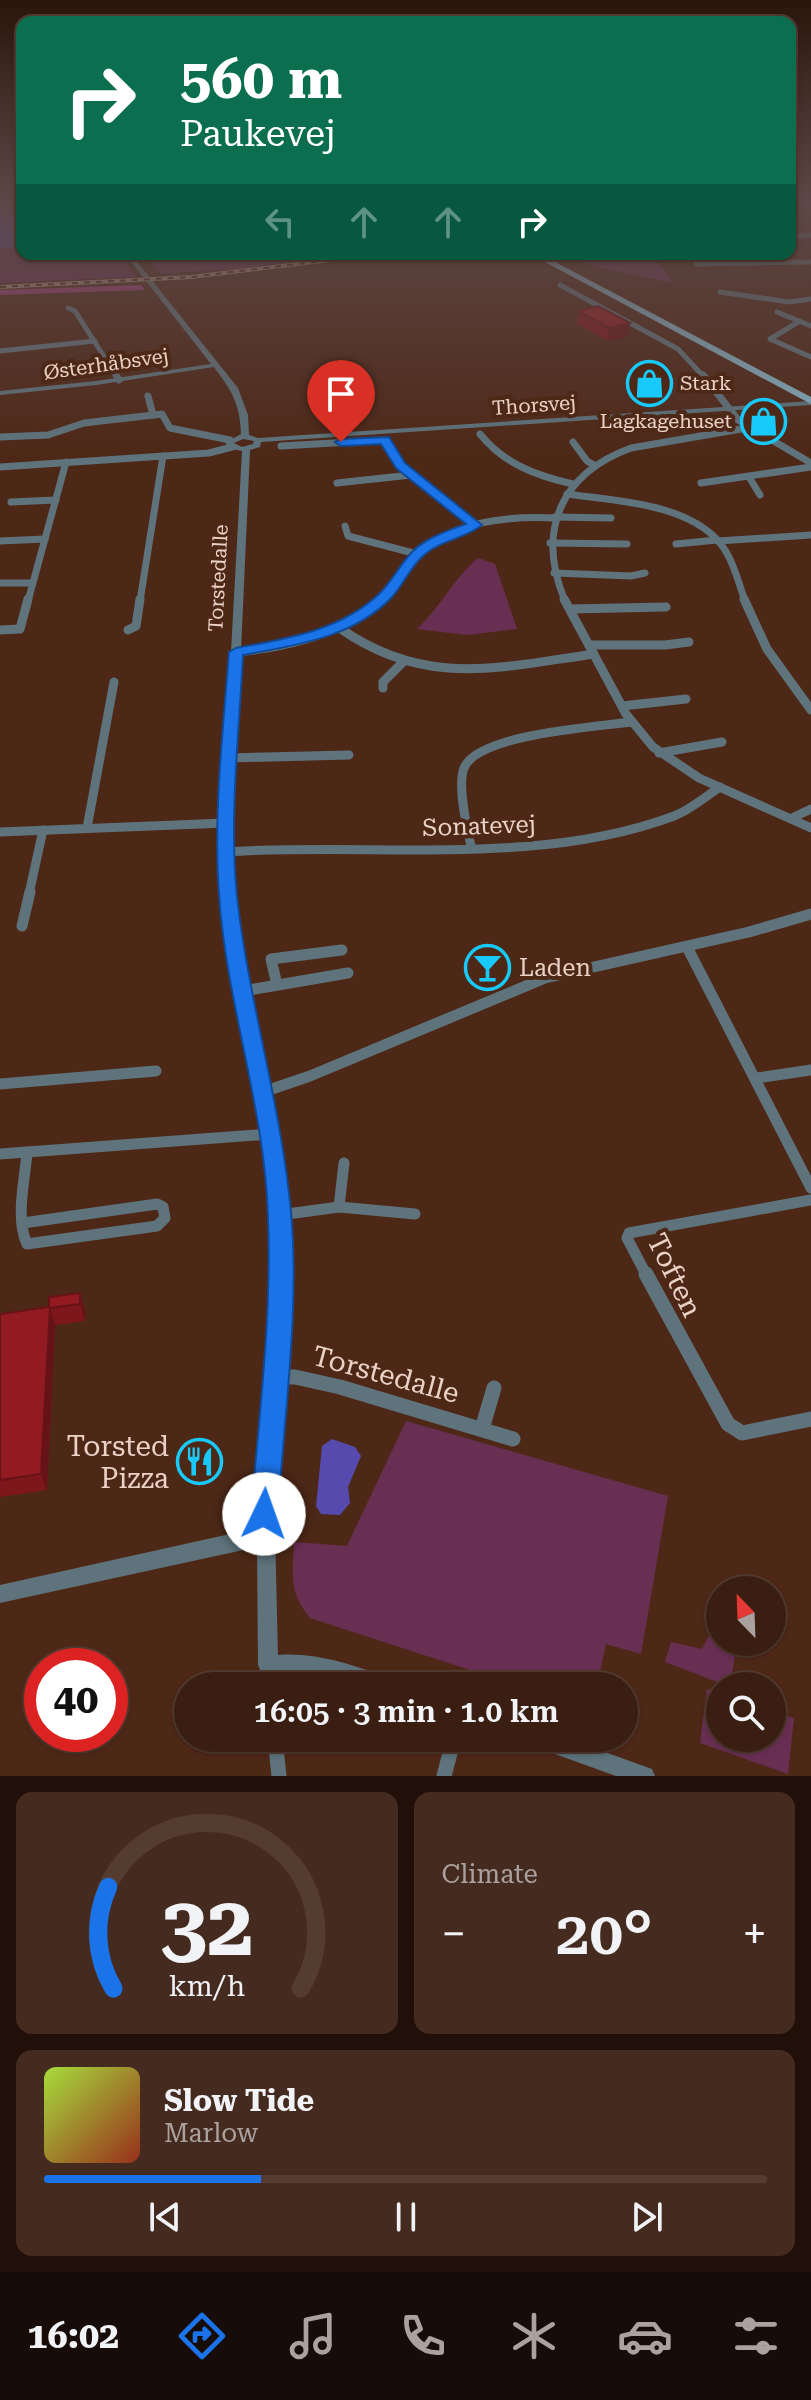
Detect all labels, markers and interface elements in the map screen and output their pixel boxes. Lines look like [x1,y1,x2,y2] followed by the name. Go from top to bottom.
[180,46,342,112] text: 560 m
[48,48,152,152] icon: right
[180,113,336,155] text: Paukevej
[258,200,302,244] icon: left
[342,200,386,244] icon: ahead
[426,200,470,244] icon: ahead
[510,200,554,244] icon: right
[42,343,170,385] street label: Østerhåbsvej
[625,359,673,407] shop icon: Stark
[307,360,375,442] pin
[680,371,732,395] place label: Stark
[319,372,363,416] icon: arrive
[491,390,577,420] street label: Thorsvej
[739,397,787,445] shop icon: Lagkagehuset
[600,409,733,433] place label: Lagkagehuset
[203,524,233,632] street label: Torstedalle
[422,810,536,842] street label: Sonatevej
[464,944,512,992] bar icon: Laden
[519,954,591,982] place label: Laden
[640,1228,709,1322] street label: Toften
[309,1339,463,1410] street label: Torstedalle
[66,1430,169,1495] place label: Torsted Pizza
[176,1438,224,1486] restaurant icon: Torsted Pizza
[222,1472,306,1556] position arrow
[706,1576,786,1656] north arrow
[706,1576,786,1752] map controls
[24,1648,128,1752] speed limit sign: 40
[706,1672,786,1752] button: search
[253,1694,559,1729] text: 16:05 · 3 min · 1.0 km
[442,1859,538,1889] text: Climate
[160,1878,253,1975] text: 32
[556,1898,653,1969] text: 20°
[442,1908,466,1960] text: −
[742,1908,767,1960] text: +
[168,1969,245,2003] text: km/h
[164,2083,314,2118] text: Slow Tide
[164,2118,258,2148] text: Marlow
[143,2195,187,2239] icon: previous
[384,2195,428,2239] icon: pause
[625,2195,669,2239] icon: next
[174,2308,230,2364] icon: directions
[285,2308,341,2364] icon: music
[395,2308,451,2364] icon: phone
[506,2308,562,2364] icon: climate
[617,2308,673,2364] icon: car
[728,2308,784,2364] icon: filters
[27,2315,119,2357] text: 16:02

